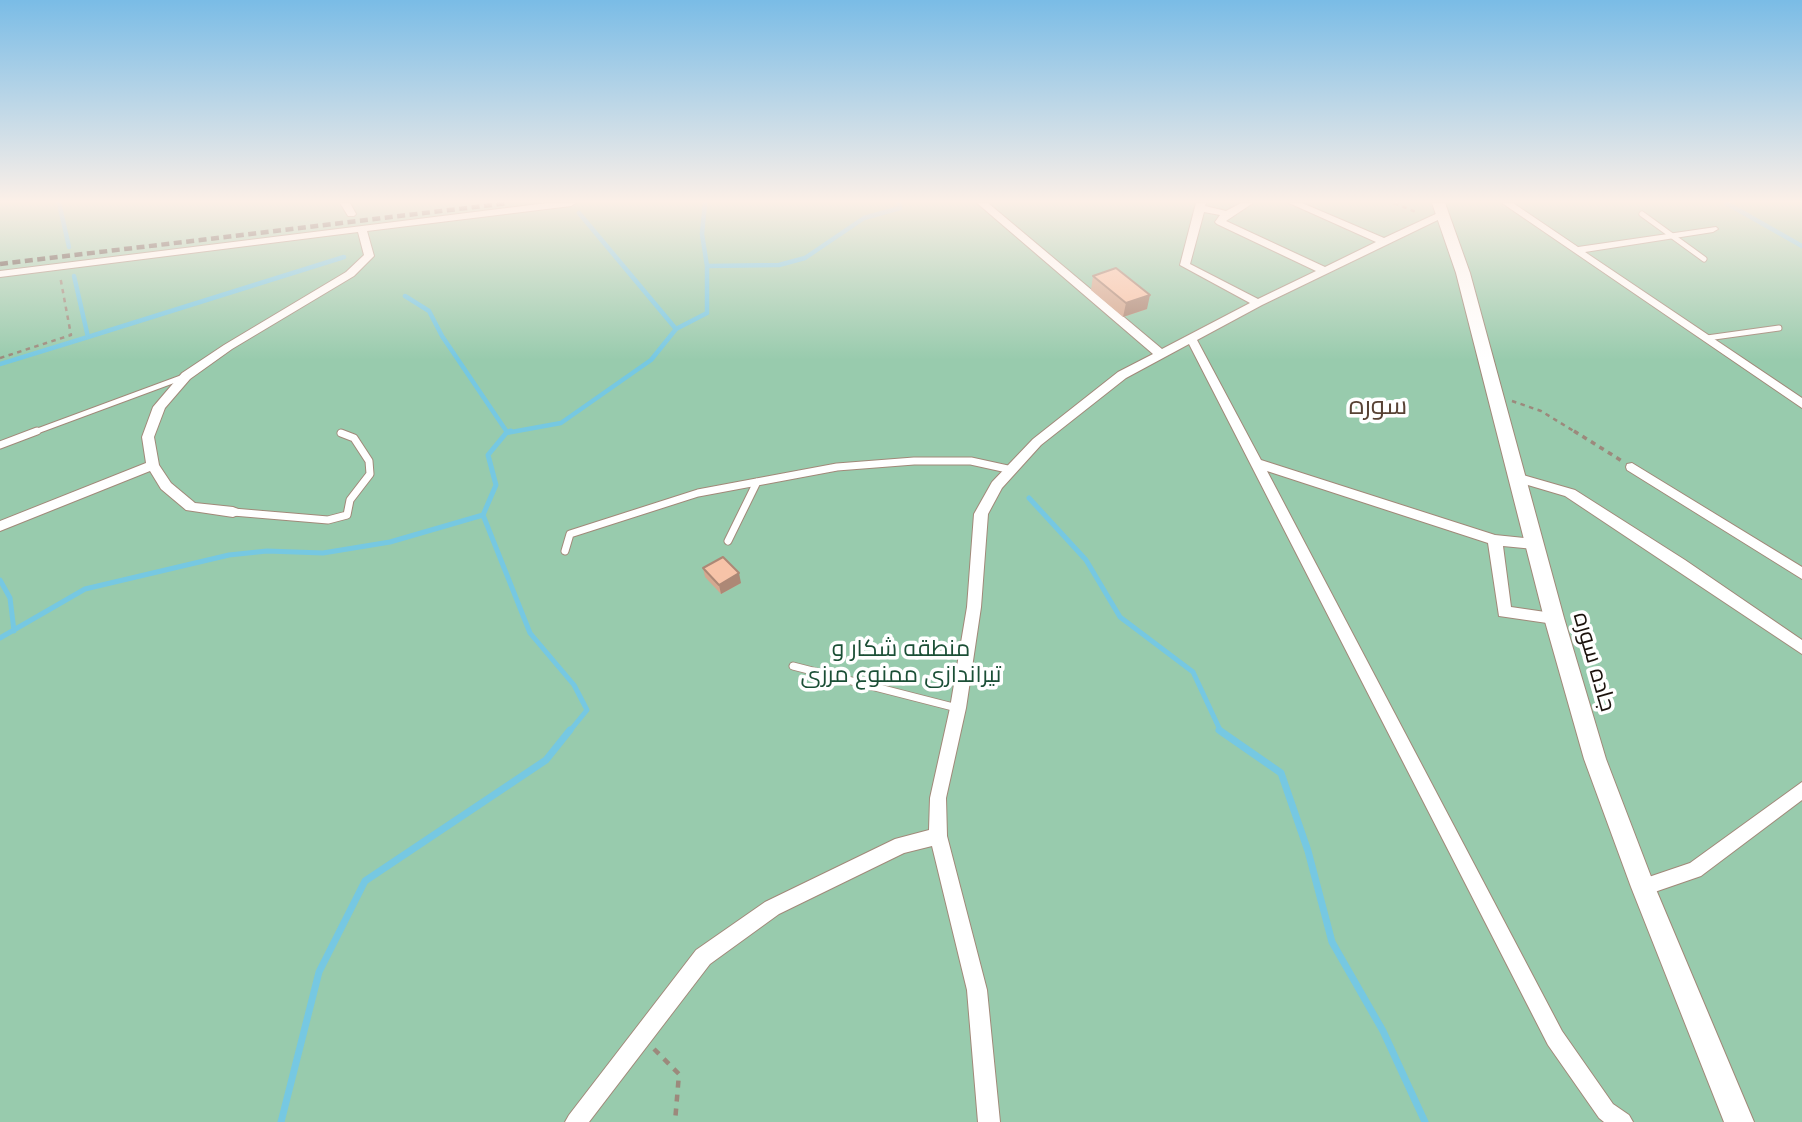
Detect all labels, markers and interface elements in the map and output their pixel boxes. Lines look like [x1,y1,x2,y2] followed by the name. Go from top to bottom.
[1349,391,1407,423] district label: سوره
[1567,609,1621,715] street label: جاده سوره
[801,635,1001,689] park label: منطقه شکار و تیراندازی ممنوع مرزی

